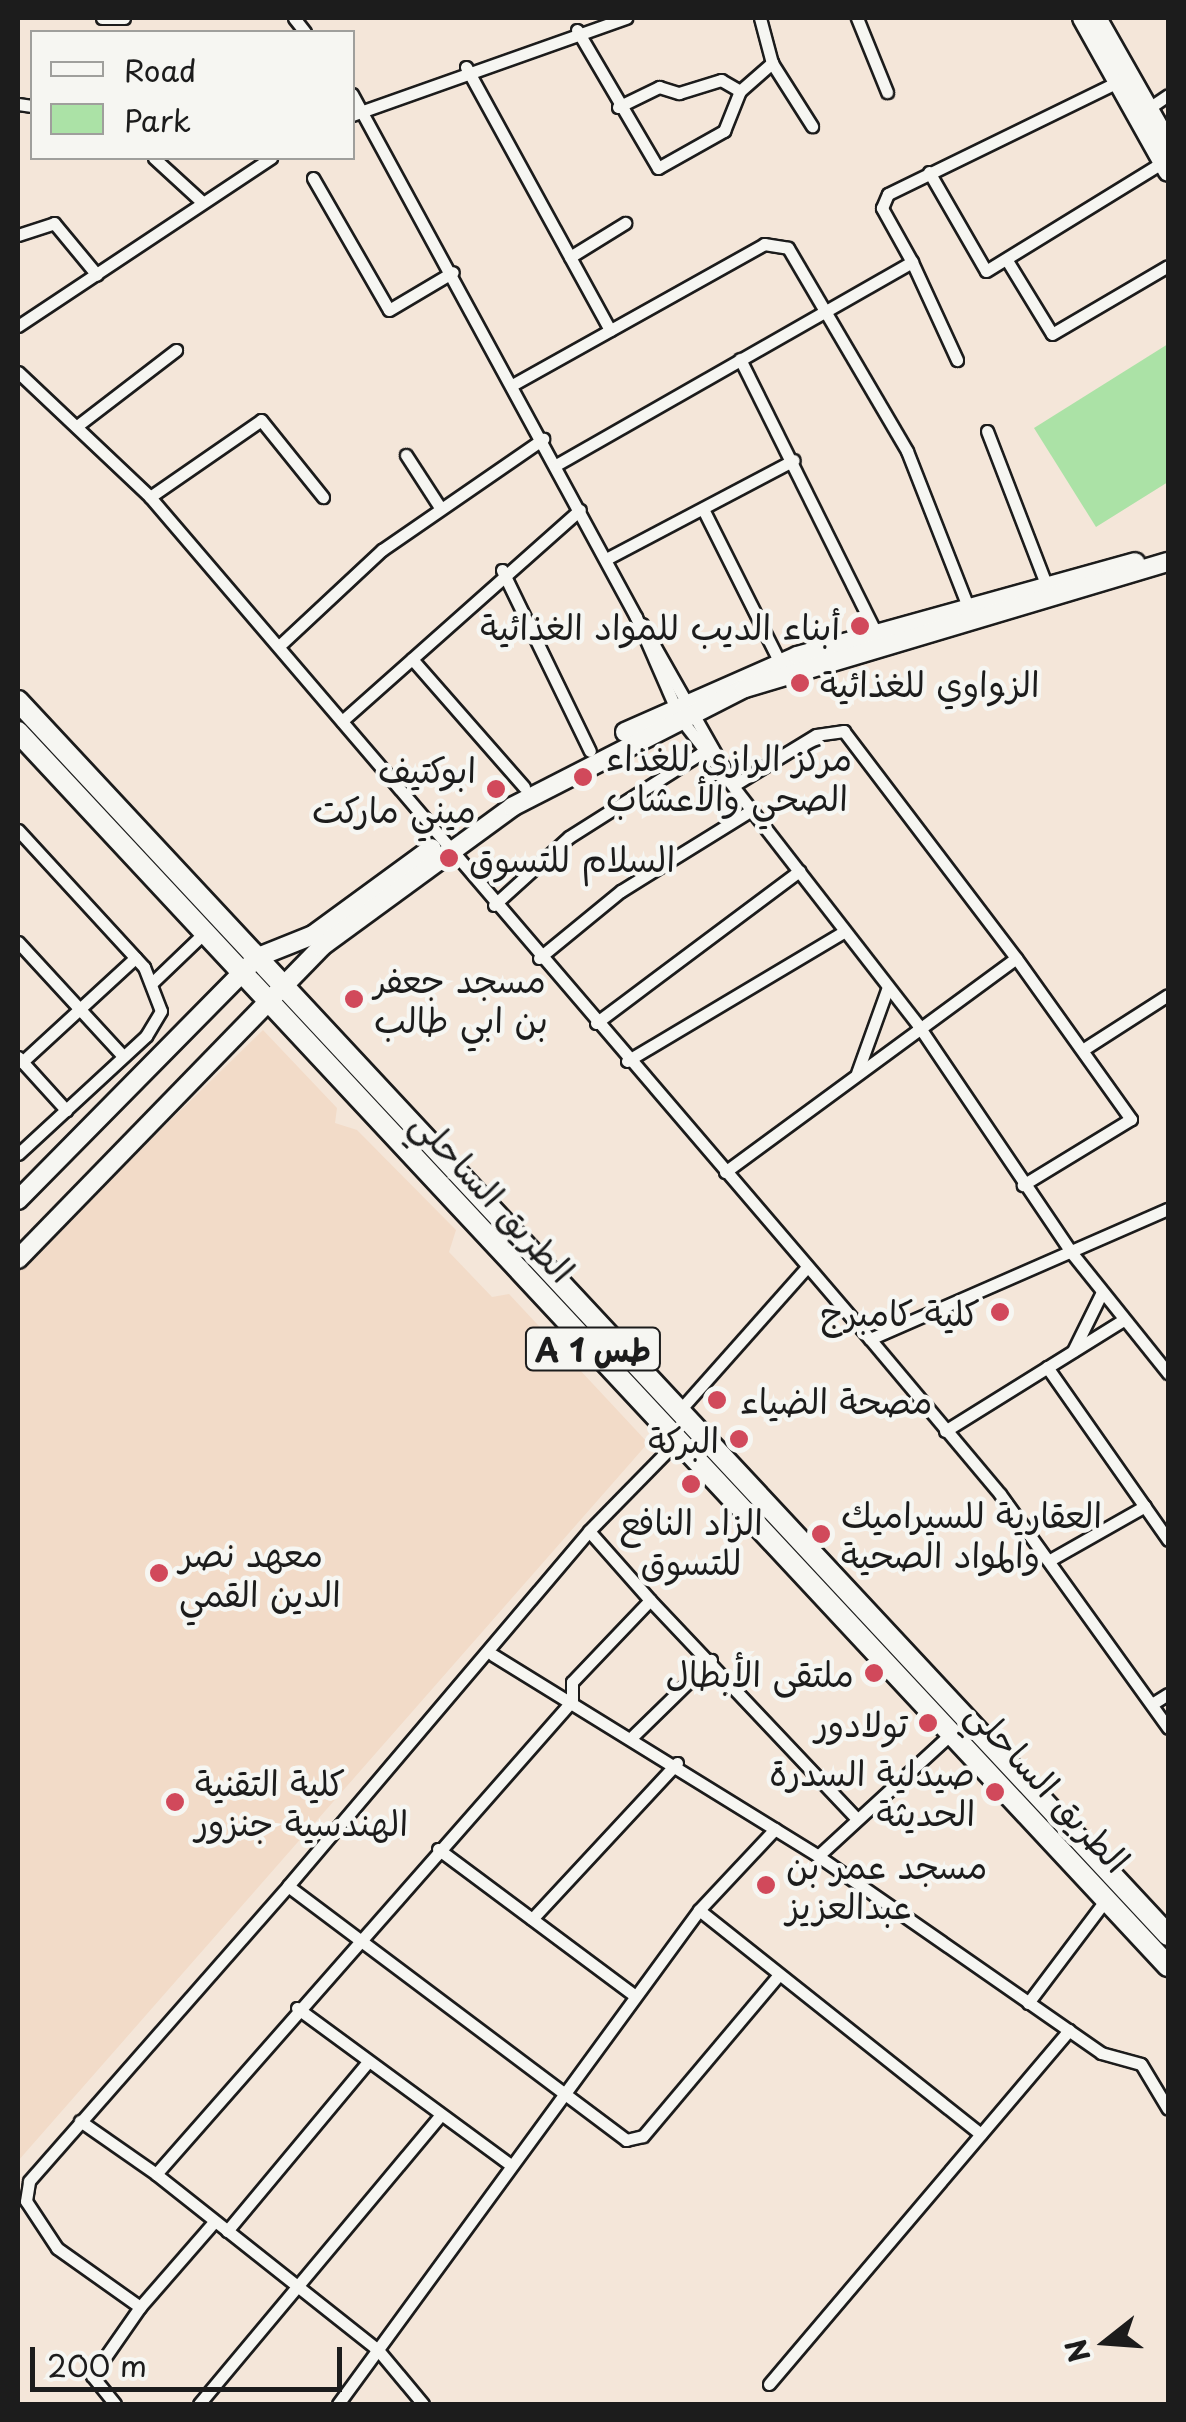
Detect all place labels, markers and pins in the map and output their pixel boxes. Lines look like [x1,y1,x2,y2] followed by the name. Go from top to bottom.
[480,605,840,647] place label: أبناء الديب للمواد الغذائية
[849,615,871,637] marker: أبناء الديب للمواد الغذائية
[820,662,1040,704] place label: الزواوي للغذائية
[789,672,811,694] marker: الزواوي للغذائية
[606,736,852,818] place label: مركز الرازي للغذاء الصحي والأعشاب
[312,748,476,830] place label: ابوكتيف ميني ماركت
[570,764,596,790] marker: مركز الرازي للغذاء الصحي والأعشاب
[485,778,507,800] marker: ابوكتيف ميني ماركت
[469,837,675,879] place label: السلام للتسوق
[438,847,460,869] marker: السلام للتسوق
[374,958,548,1040] place label: مسجد جعفر بن ابي طالب
[343,988,365,1010] marker: مسجد جعفر بن ابي طالب
[820,1291,980,1333] place label: كلية كامبرج
[989,1301,1011,1323] marker: كلية كامبرج
[740,1379,932,1421] place label: مصحة الضياء
[704,1387,730,1413] marker: مصحة الضياء
[648,1418,719,1460] place label: البركة
[728,1428,750,1450] marker: البركة
[680,1473,702,1495] marker: الزاد النافع للتسوق
[841,1493,1102,1575] place label: العقارية للسيراميك والمواد الصحية
[619,1500,763,1582] place label: الزاد النافع للتسوق
[810,1523,832,1545] marker: العقارية للسيراميك والمواد الصحية
[179,1532,341,1614] place label: معهد نصر الدين القمي
[148,1562,170,1584] marker: معهد نصر الدين القمي
[666,1652,854,1694] place label: ملتقى الأبطال
[863,1662,885,1684] marker: ملتقى الأبطال
[815,1702,908,1744] place label: تولادور
[917,1712,939,1734] marker: تولادور
[769,1751,975,1833] place label: صيدلية السدرة الحديثة
[195,1761,408,1843] place label: كلية التقنية الهندسية جنزور
[984,1781,1006,1803] marker: صيدلية السدرة الحديثة
[164,1791,186,1813] marker: كلية التقنية الهندسية جنزور
[786,1844,987,1926] place label: مسجد عمر بن عبدالعزيز
[755,1874,777,1896] marker: مسجد عمر بن عبدالعزيز

